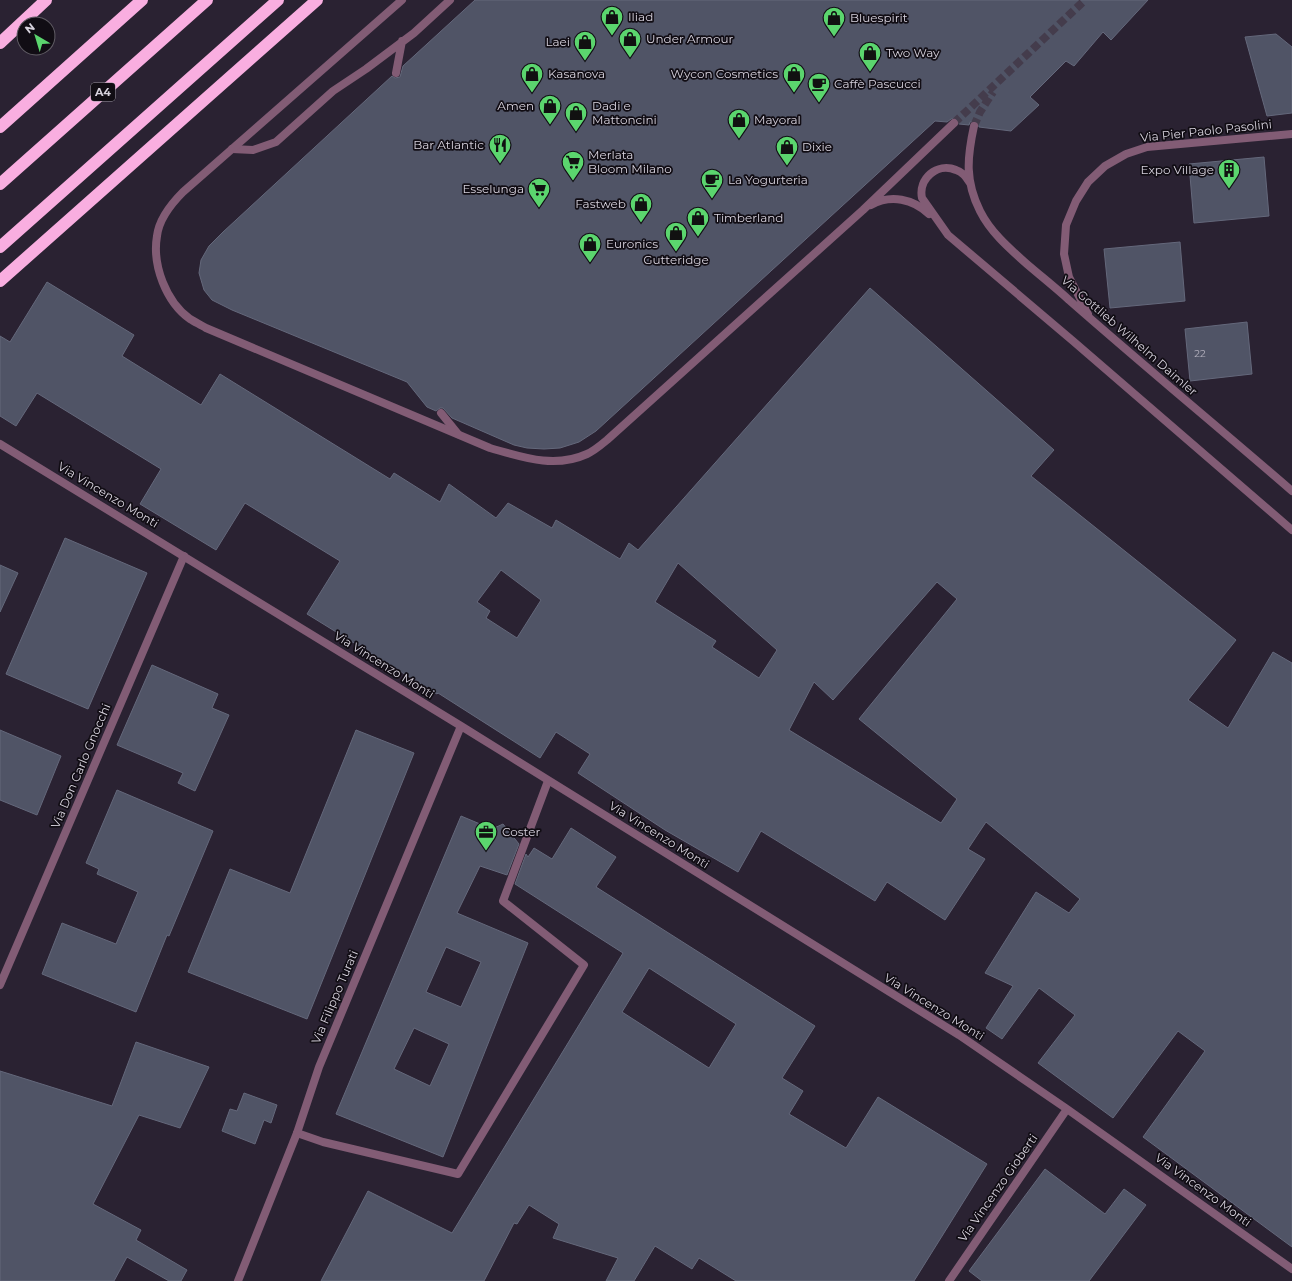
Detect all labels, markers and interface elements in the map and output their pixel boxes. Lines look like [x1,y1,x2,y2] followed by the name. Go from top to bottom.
[599,4,625,37] shop icon: Iliad
[821,5,847,38] shop icon: Bluespirit
[628,9,653,24] place label: Iliad
[850,10,908,25] place label: Bluespirit
[16,16,56,56] north arrow
[22,20,38,36] text: N
[617,26,643,59] shop icon: Under Armour
[572,29,598,62] shop icon: Laei
[646,31,734,46] place label: Under Armour
[545,34,570,49] place label: Laei
[857,40,883,73] shop icon: Two Way
[886,45,940,60] place label: Two Way
[519,61,545,94] shop icon: Kasanova
[781,61,807,94] shop icon: Wycon Cosmetics
[548,66,605,81] place label: Kasanova
[671,66,778,81] place label: Wycon Cosmetics
[806,71,832,104] cafe icon: Caffè Pascucci
[834,76,921,91] place label: Caffè Pascucci
[91,83,115,101] road number: A4
[537,93,563,126] shop icon: Amen
[497,98,534,113] place label: Amen
[592,98,657,127] place label: Dadi e Mattoncini
[563,100,589,133] shop icon: Dadi e Mattoncini
[726,107,752,140] shop icon: Mayoral
[754,112,801,127] place label: Mayoral
[1139,116,1273,145] street label: Via Pier Paolo Pasolini
[487,132,513,165] restaurant icon: Bar Atlantic
[774,134,800,167] shop icon: Dixie
[413,137,484,152] place label: Bar Atlantic
[802,139,832,154] place label: Dixie
[588,147,672,176] place label: Merlata Bloom Milano
[560,149,586,182] supermarket icon: Merlata Bloom Milano
[1216,157,1242,190] building icon: Expo Village
[1141,162,1214,177] place label: Expo Village
[699,167,725,200] cafe icon: La Yogurteria
[728,172,808,187] place label: La Yogurteria
[526,176,552,209] supermarket icon: Esselunga
[462,181,524,196] place label: Esselunga
[628,191,654,224] shop icon: Fastweb
[575,196,626,211] place label: Fastweb
[685,205,711,238] shop icon: Timberland
[714,210,784,225] place label: Timberland
[663,220,689,253] shop icon: Gutteridge
[577,231,603,264] shop icon: Euronics
[606,236,658,251] place label: Euronics
[643,252,709,267] place label: Gutteridge
[1058,272,1201,399] street label: Via Gottlieb Wilhelm Daimler
[1194,347,1206,360] house number: 22
[55,459,161,531] street label: Via Vincenzo Monti
[332,628,437,701] street label: Via Vincenzo Monti
[47,701,114,830] street label: Via Don Carlo Gnocchi
[607,798,712,871] street label: Via Vincenzo Monti
[473,819,499,852] office icon: Coster
[502,824,541,839] place label: Coster
[308,948,361,1046] street label: Via Filippo Turati
[882,970,987,1043] street label: Via Vincenzo Monti
[955,1131,1041,1245] street label: Via Vincenzo Gioberti
[1152,1150,1254,1229] street label: Via Vincenzo Monti

